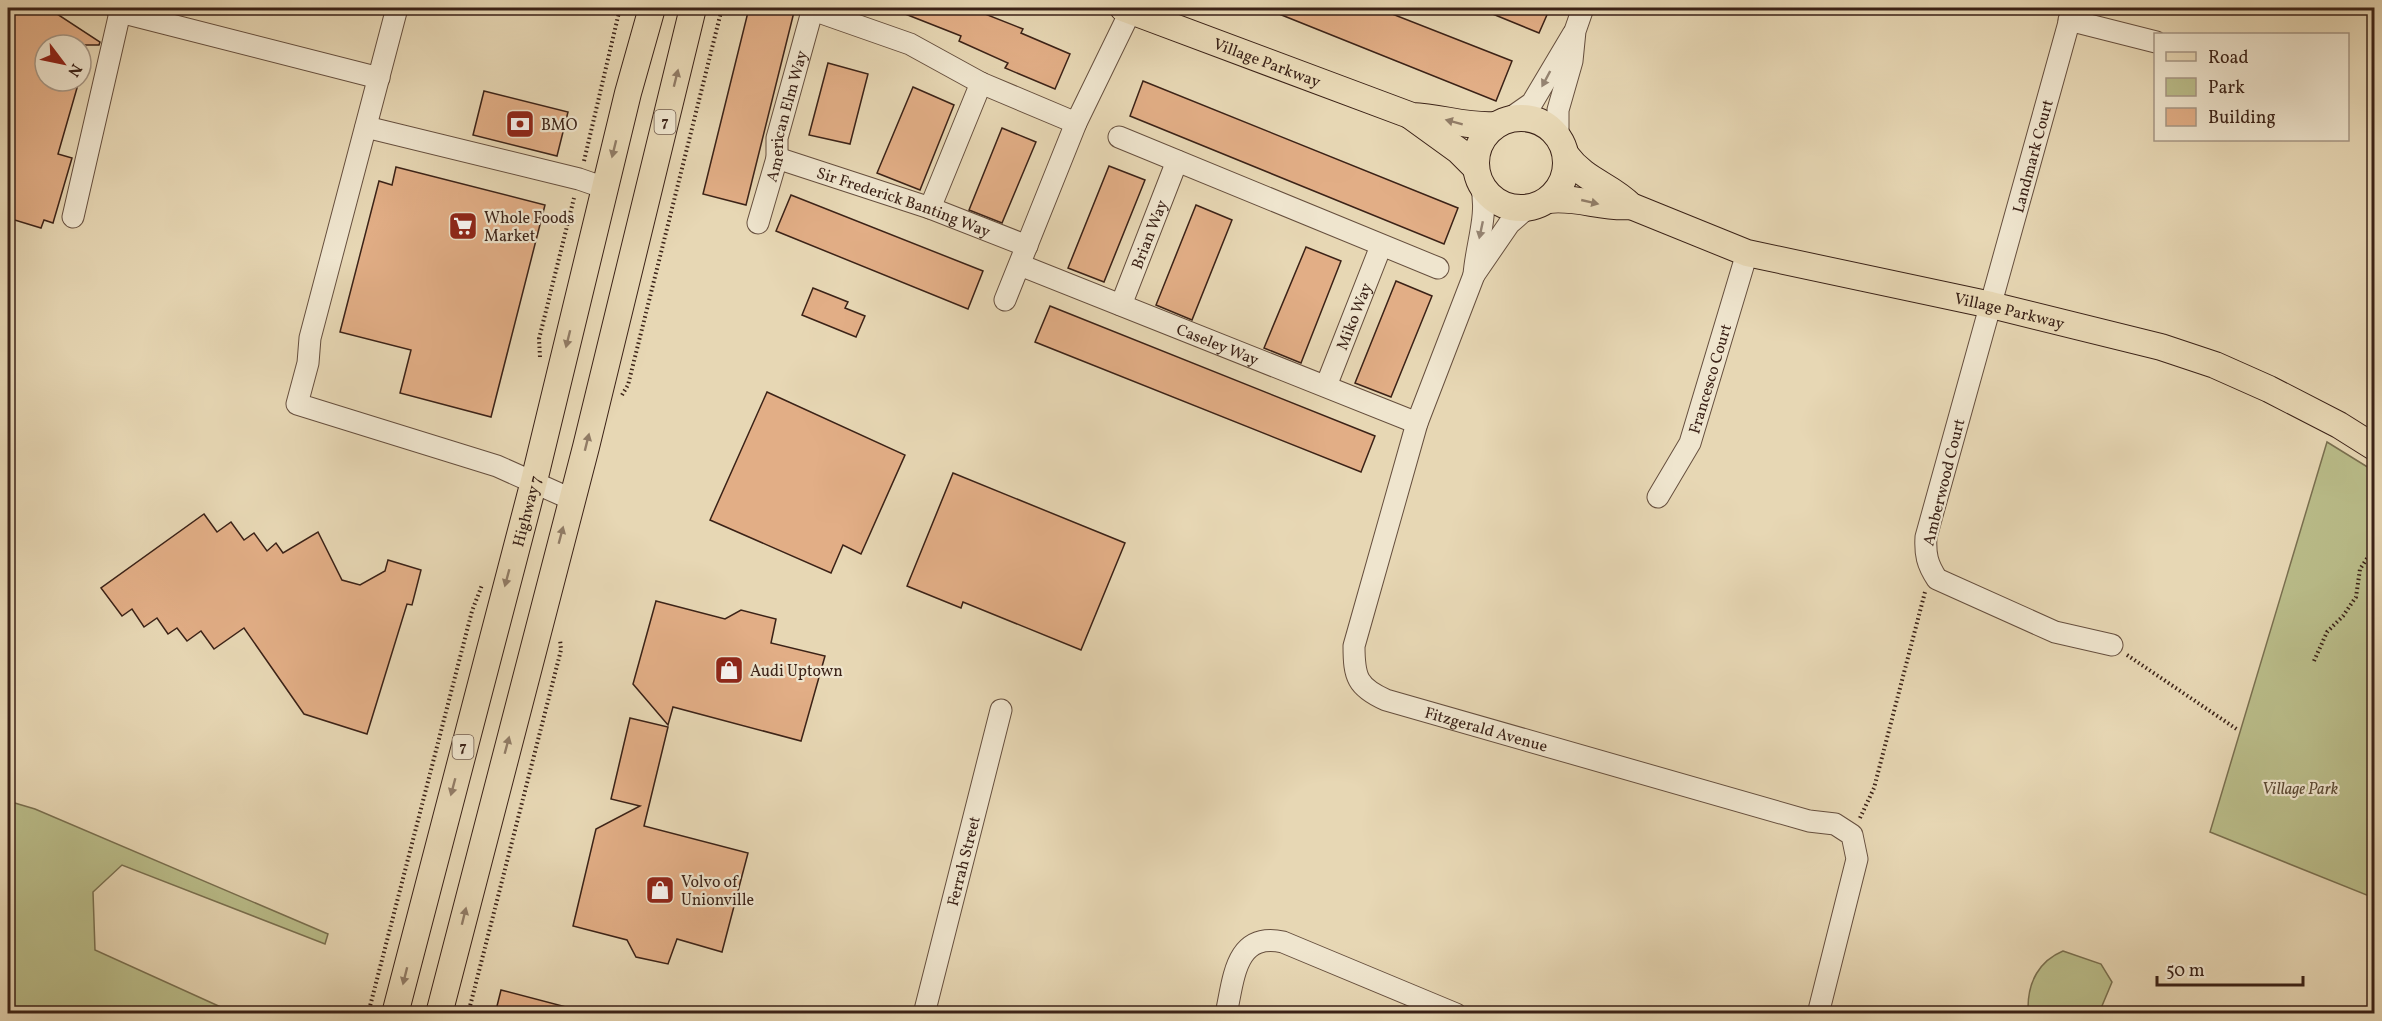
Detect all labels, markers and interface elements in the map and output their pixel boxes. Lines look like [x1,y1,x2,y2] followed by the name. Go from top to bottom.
[33,33,93,93] north arrow
[2154,33,2349,141] legend
[1210,34,1324,94] street label: Village Parkway
[2208,46,2249,71] text: Road
[762,48,814,185] street label: American Elm Way
[61,59,86,81] text: N
[672,68,681,87] one-way arrow
[1541,71,1551,88] one-way arrow
[2208,76,2245,101] text: Park
[2008,97,2060,216] street label: Landmark Court
[2208,106,2276,131] text: Building
[504,108,536,140] bank icon: BMO
[654,110,676,134] road number: 7
[541,115,578,137] place label: BMO
[1444,117,1463,127] one-way arrow
[609,140,619,159] one-way arrow
[813,163,994,244] street label: Sir Frederick Banting Way
[1127,197,1174,273] street label: Brian Way
[1581,198,1600,207] one-way arrow
[484,208,575,248] place label: Whole Foods Market
[447,210,479,242] supermarket icon: Whole Foods Market
[1475,221,1485,239] one-way arrow
[1332,280,1379,354] street label: Miko Way
[1952,288,2067,336] street label: Village Parkway
[1173,319,1262,372] street label: Caseley Way
[1684,321,1738,437] street label: Francesco Court
[562,330,572,348] one-way arrow
[1919,416,1971,548] street label: Amberwood Court
[582,433,592,451] one-way arrow
[508,473,548,549] street label: Highway 7
[557,526,567,545] one-way arrow
[502,569,511,587] one-way arrow
[713,654,745,686] shop icon: Audi Uptown
[750,661,843,683] place label: Audi Uptown
[1422,703,1550,759] street label: Fitzgerald Avenue
[452,735,474,759] road number: 7
[503,735,512,753] one-way arrow
[447,778,457,796] one-way arrow
[2262,779,2339,801] park label: Village Park
[943,814,987,909] street label: Ferrah Street
[681,872,754,912] place label: Volvo of Unionville
[644,874,676,906] shop icon: Volvo of Unionville
[459,907,469,925] one-way arrow
[2157,949,2302,987] scale bar
[2166,959,2205,984] text: 50 m
[399,967,409,985] one-way arrow

